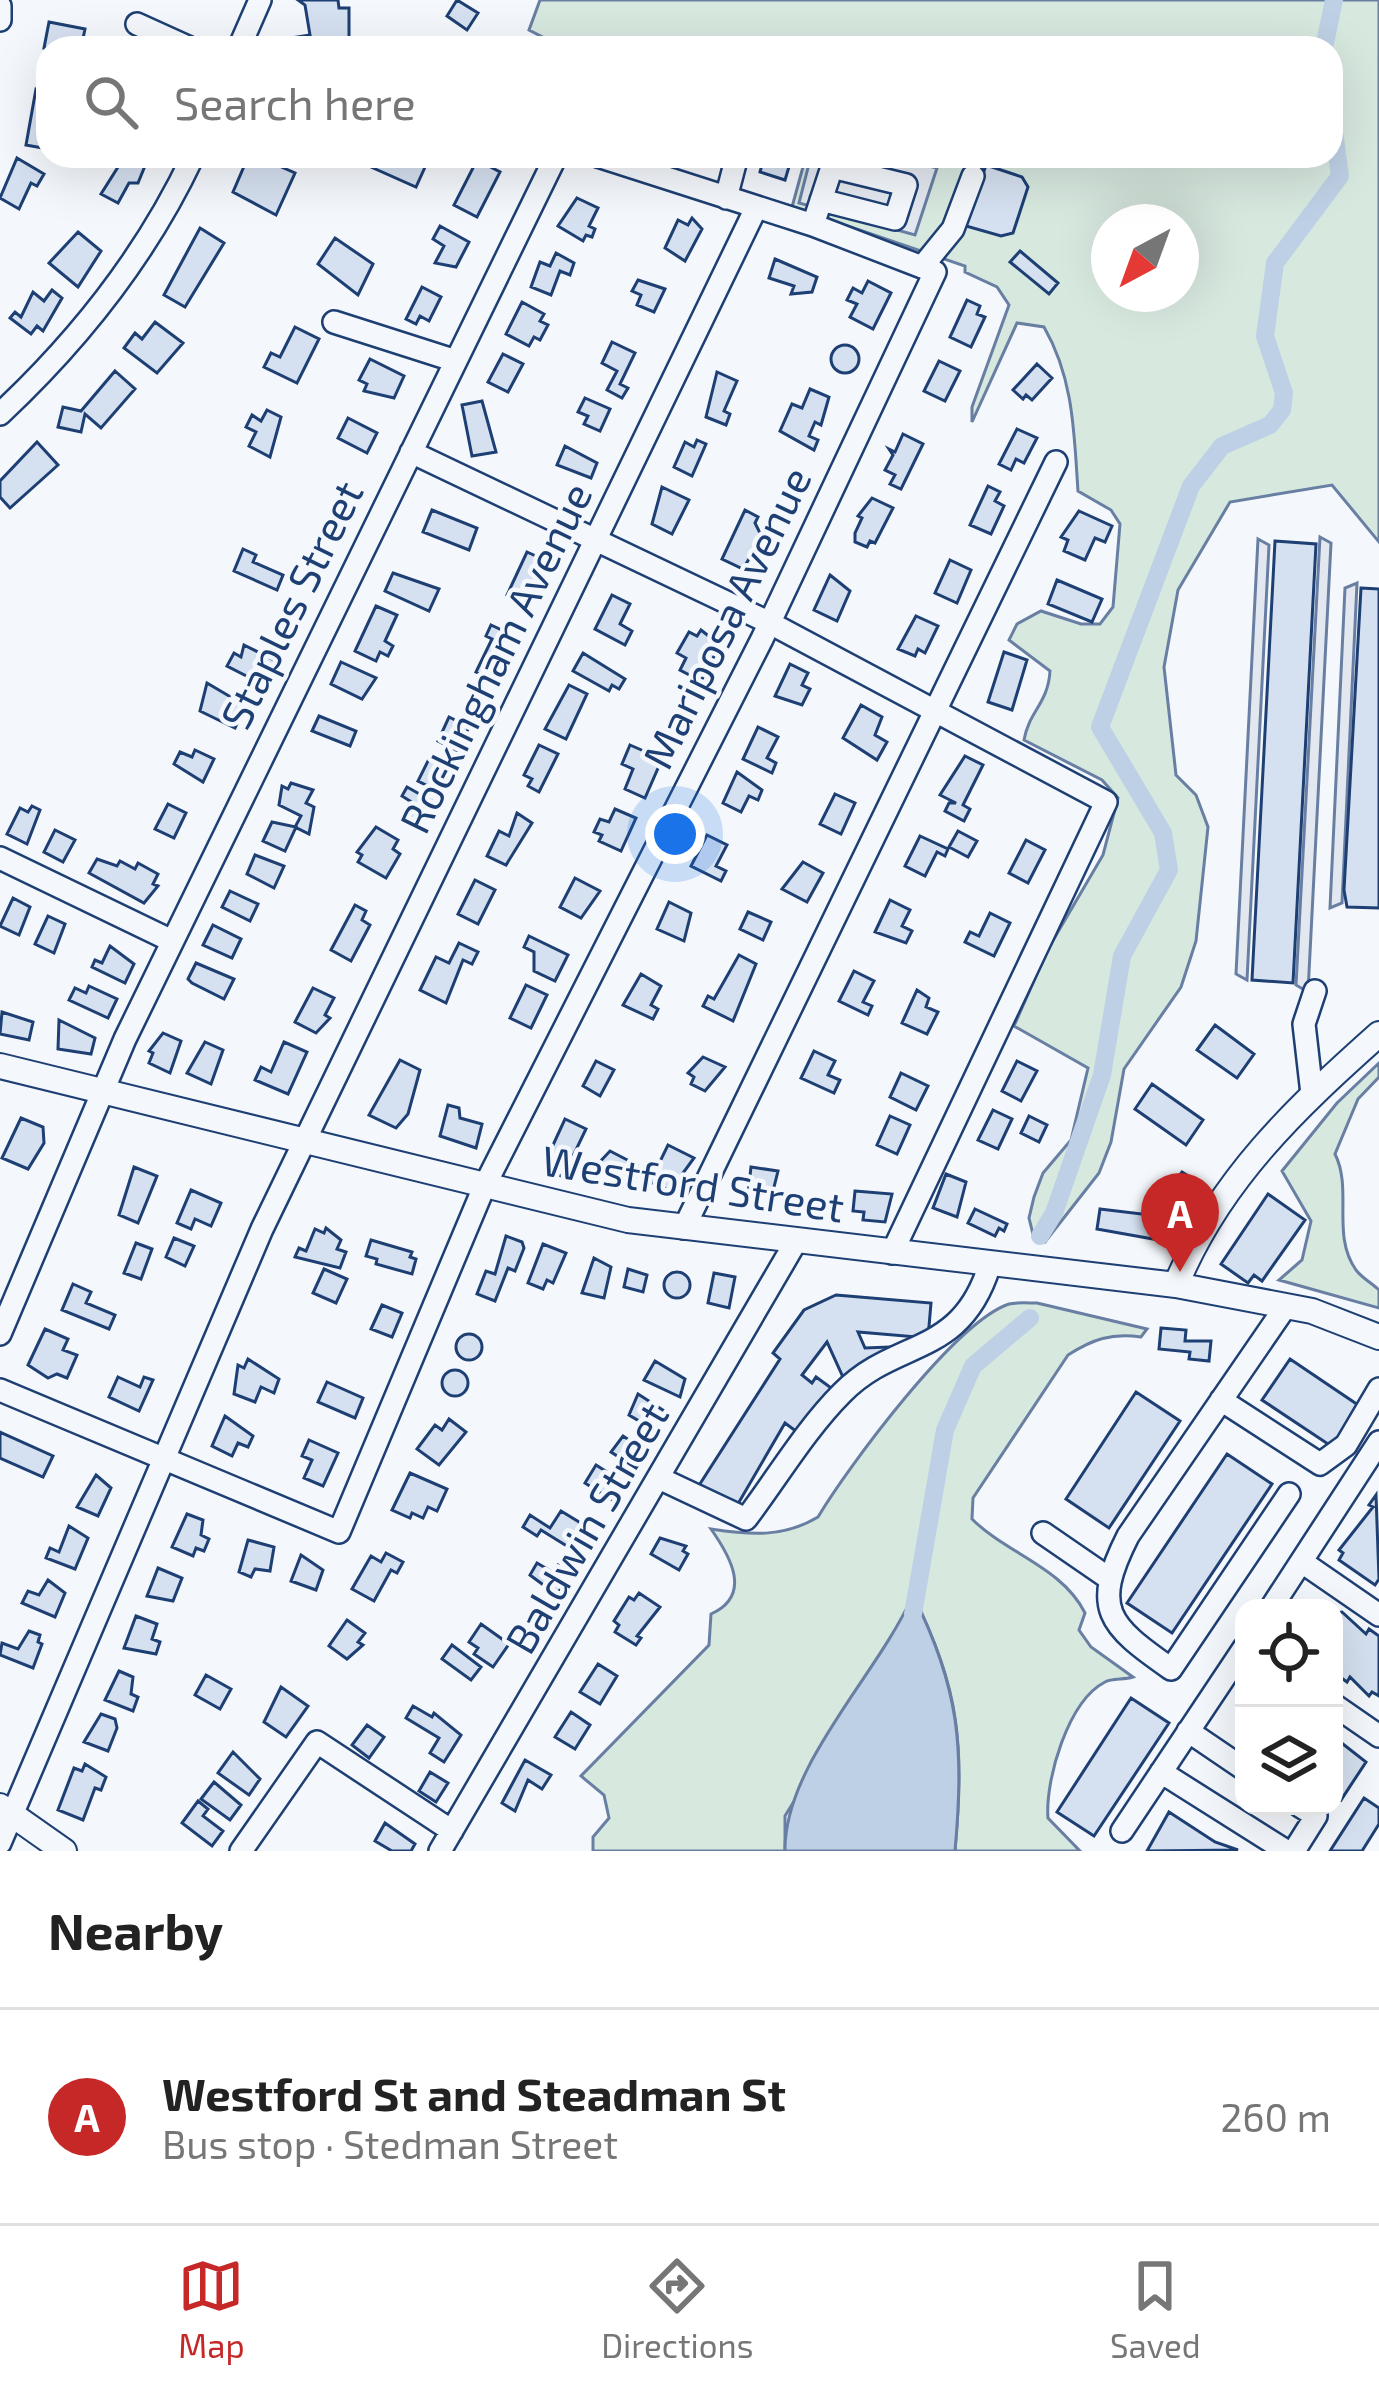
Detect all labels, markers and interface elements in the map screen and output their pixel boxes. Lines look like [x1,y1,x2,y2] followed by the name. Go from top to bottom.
[36,36,1343,168] search box
[78,69,144,135] icon: search
[174,75,416,129] text: Search here
[1091,204,1199,312] north arrow
[631,458,820,776] street label: Mariposa Avenue
[209,472,372,736] street label: Staples Street
[388,474,601,840] street label: Rockingham Avenue
[645,804,705,864] your location
[539,1133,848,1231] street label: Westford Street
[1141,1173,1219,1272] pin: A
[493,1393,677,1661] street label: Baldwin Street
[1235,1599,1343,1815] map controls
[1235,1599,1343,1707] button: locate
[1235,1707,1343,1815] button: layers
[48,1899,223,1960] text: Nearby
[162,2066,786,2120] text: Westford St and Steadman St
[74,2093,100,2140] text: A
[1220,2093,1331,2140] text: 260 m
[162,2120,618,2167] text: Bus stop · Stedman Street
[178,2253,245,2365] tab: Map
[601,2253,753,2365] tab: Directions
[1110,2253,1201,2365] tab: Saved

